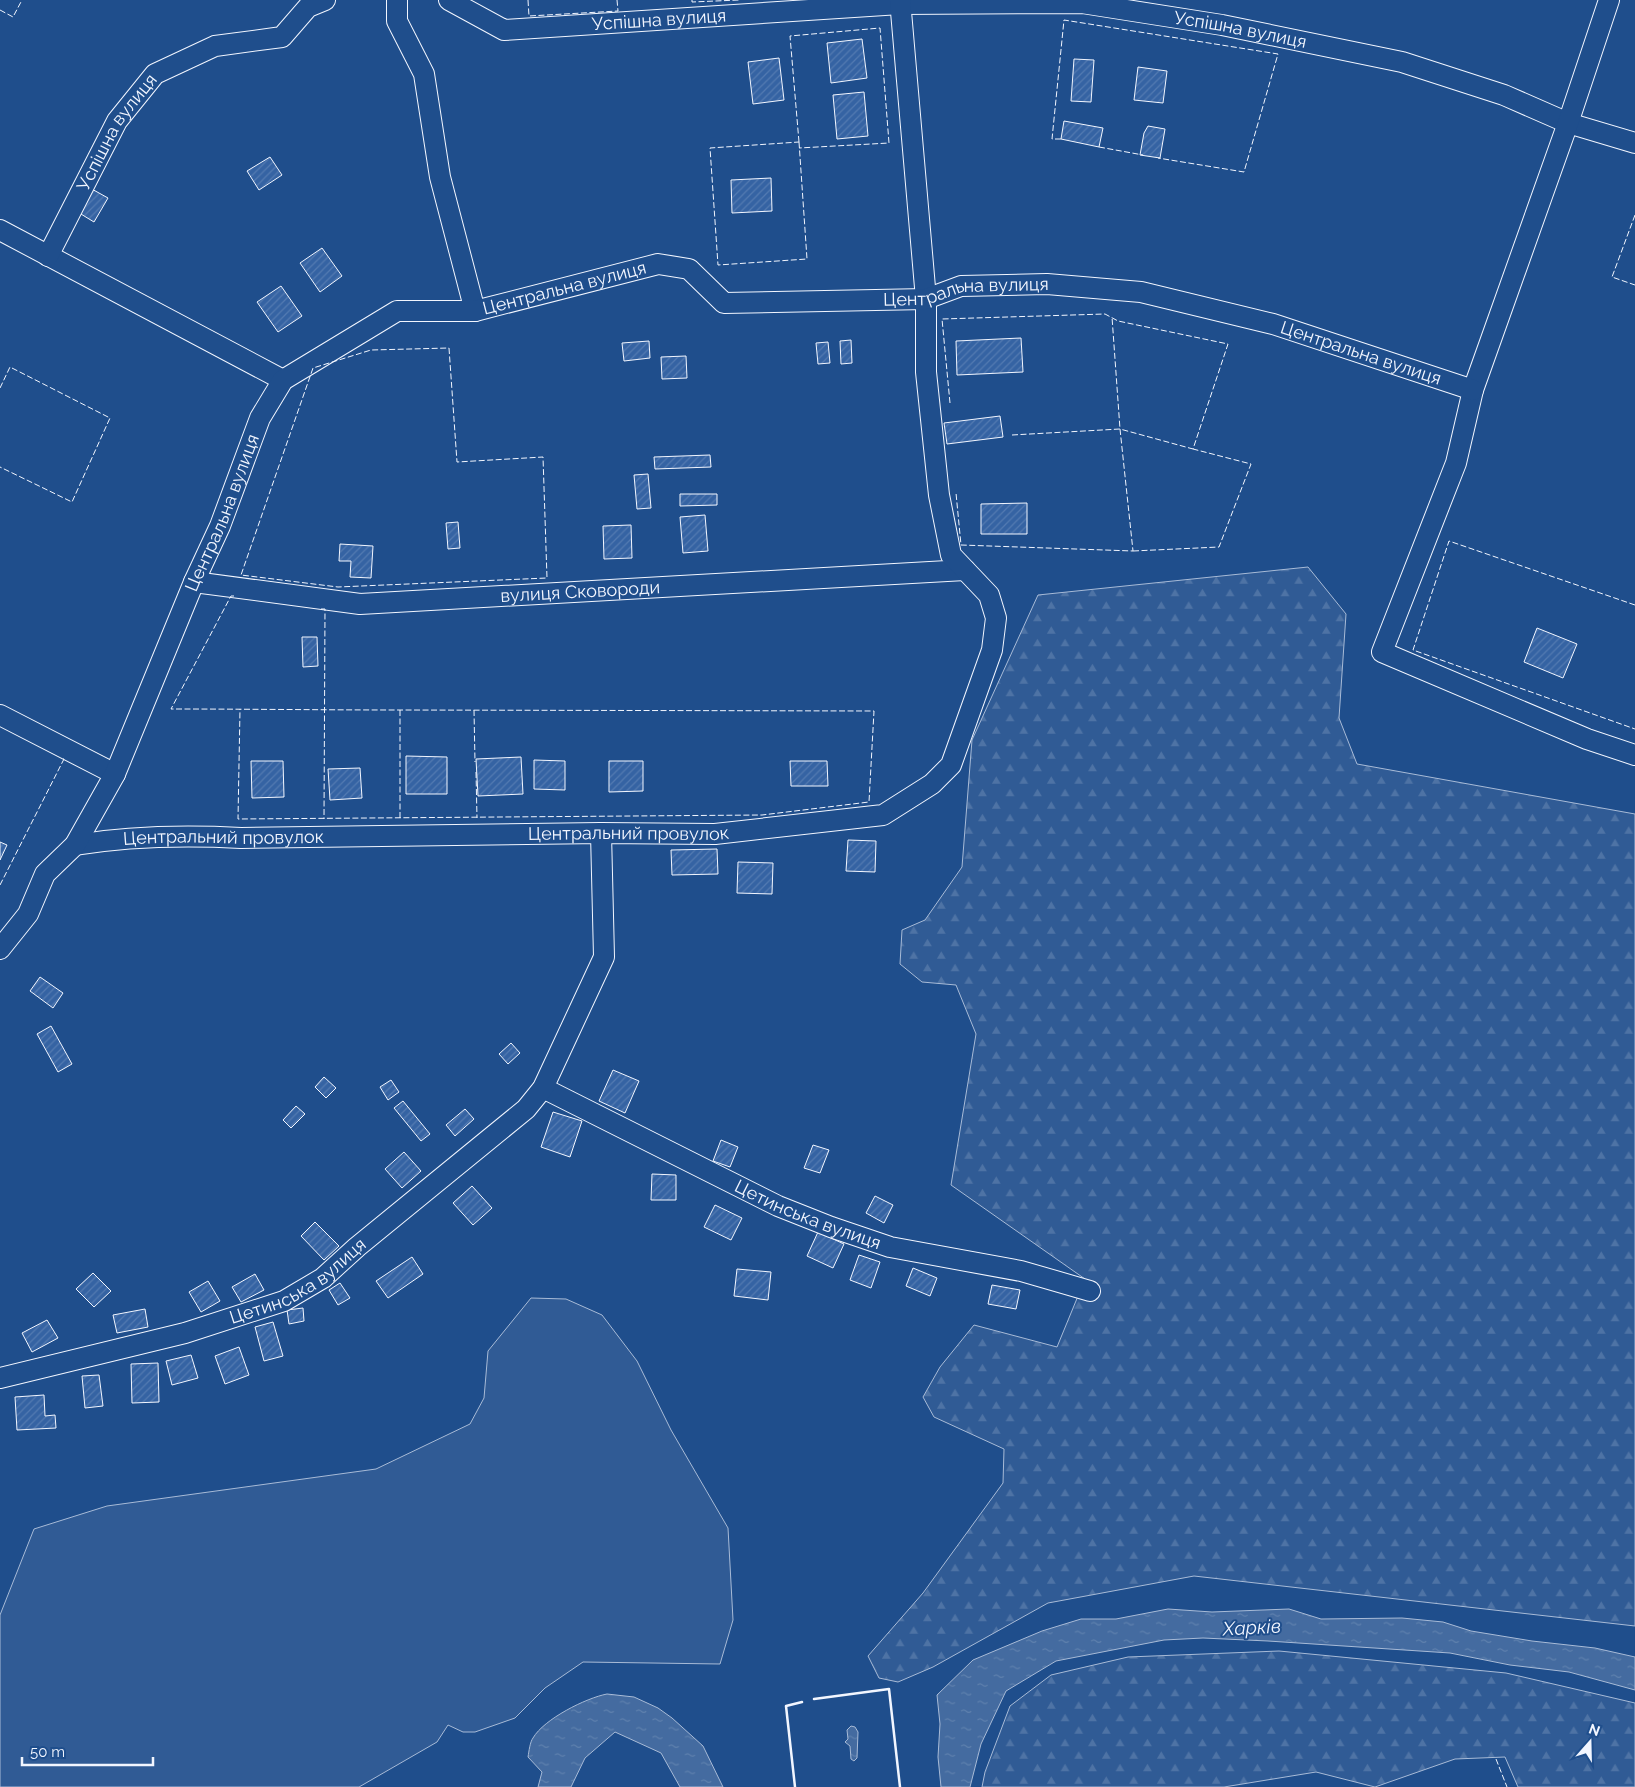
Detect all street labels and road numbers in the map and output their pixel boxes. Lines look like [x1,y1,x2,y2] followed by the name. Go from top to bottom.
[591,4,727,34] street label: Успішна вулиця
[1173,7,1309,52] street label: Успішна вулиця
[72,69,161,194] street label: Успішна вулиця
[480,257,648,319] street label: Центральна вулиця
[883,273,1049,310] street label: Центральна вулиця
[1278,316,1444,389] street label: Центральна вулиця
[180,431,263,594] street label: Центральна вулиця
[500,576,661,606] street label: вулиця Сковороди
[528,821,730,844] street label: Центральний провулок
[122,825,324,849] street label: Центральний провулок
[731,1175,884,1253] street label: Цетинська вулиця
[227,1233,370,1328] street label: Цетинська вулиця

